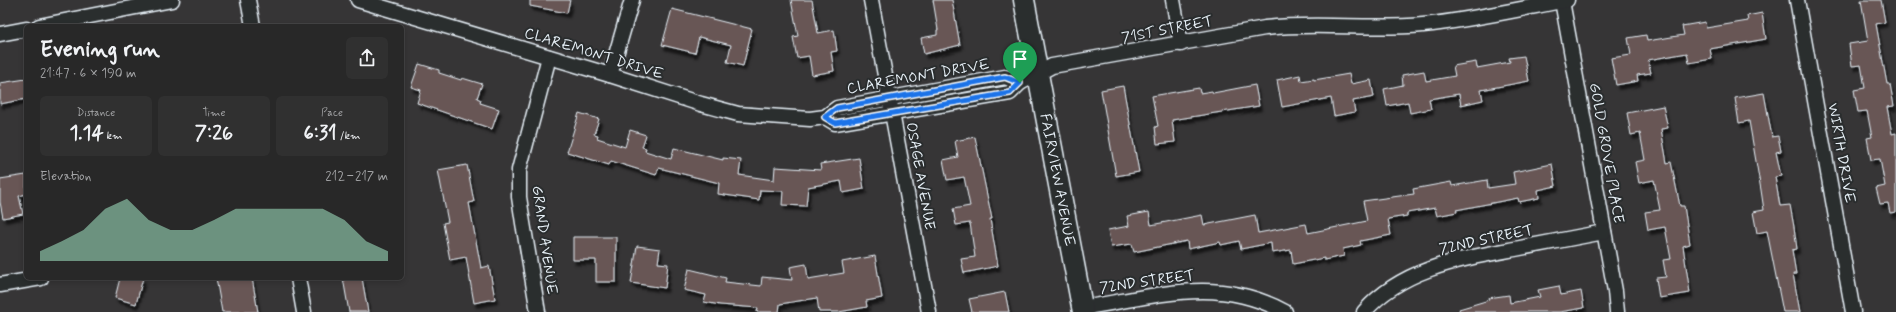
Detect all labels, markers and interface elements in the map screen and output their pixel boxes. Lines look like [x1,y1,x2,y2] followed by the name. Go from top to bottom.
[1120,11,1215,49] street label: 71ST STREET
[522,23,666,85] street label: CLAREMONT DRIVE
[40,36,160,64] text: Evening run
[346,37,388,79] button: share
[1003,42,1037,83] pin
[1009,48,1031,70] icon: arrive
[845,55,991,99] street label: CLAREMONT DRIVE
[40,65,136,82] text: 21:47 · 6 × 190 m
[1584,81,1628,225] street label: GOLD GROVE PLACE
[1822,102,1860,205] street label: WIRTH DRIVE
[77,106,115,120] text: Distance
[202,106,226,120] text: Time
[321,106,343,120] text: Pace
[1035,112,1079,249] street label: FAIRVIEW AVENUE
[69,120,104,147] text: 1.14
[195,120,233,147] text: 7:26
[303,120,337,147] text: 6:31
[901,121,939,232] street label: OSAGE AVENUE
[104,129,123,143] text: km
[337,129,361,143] text: /km
[40,168,91,185] text: Elevation
[325,168,388,185] text: 212–217 m
[526,184,562,296] street label: GRAND AVENUE
[1437,220,1535,260] street label: 72ND STREET
[1098,265,1196,299] street label: 72ND STREET

